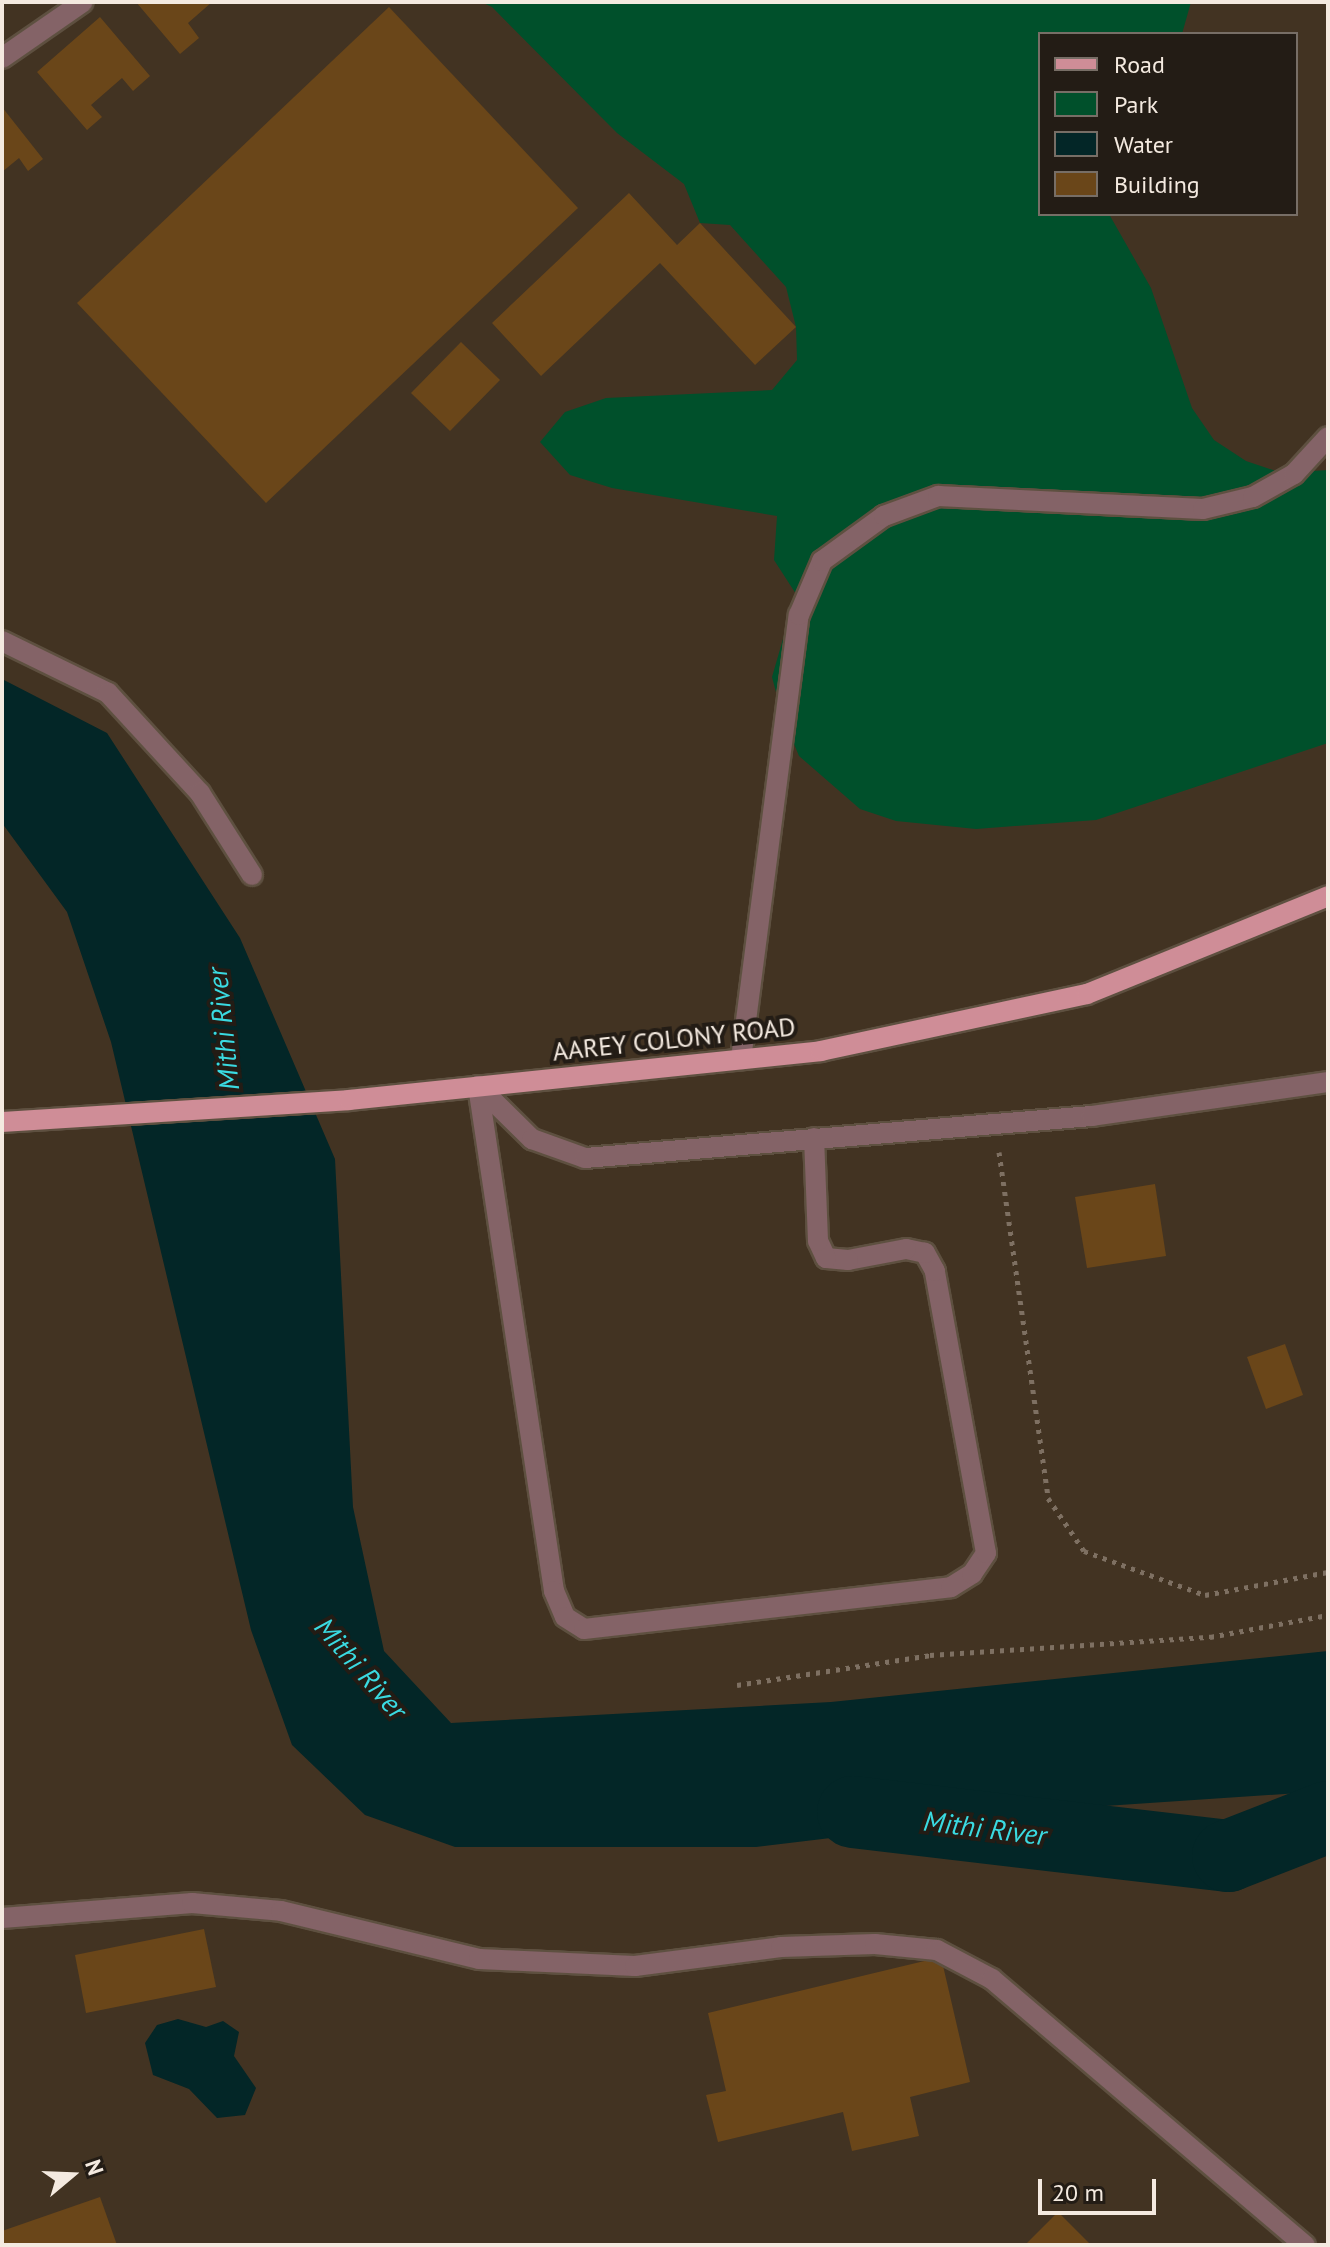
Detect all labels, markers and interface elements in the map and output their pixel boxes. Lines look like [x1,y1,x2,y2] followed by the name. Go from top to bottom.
[1038,32,1298,216] legend
[1114,49,1165,80] text: Road
[1114,89,1158,120] text: Park
[1114,129,1173,160] text: Water
[1114,169,1200,200] text: Building
[200,966,246,1092] water label: Mithi River
[550,1011,798,1067] street label: AAREY COLONY ROAD
[308,1610,414,1726] water label: Mithi River
[922,1804,1048,1852] water label: Mithi River
[32,2135,112,2215] north arrow
[79,2156,110,2179] text: N
[1042,2163,1160,2213] scale bar
[1052,2177,1104,2208] text: 20 m

